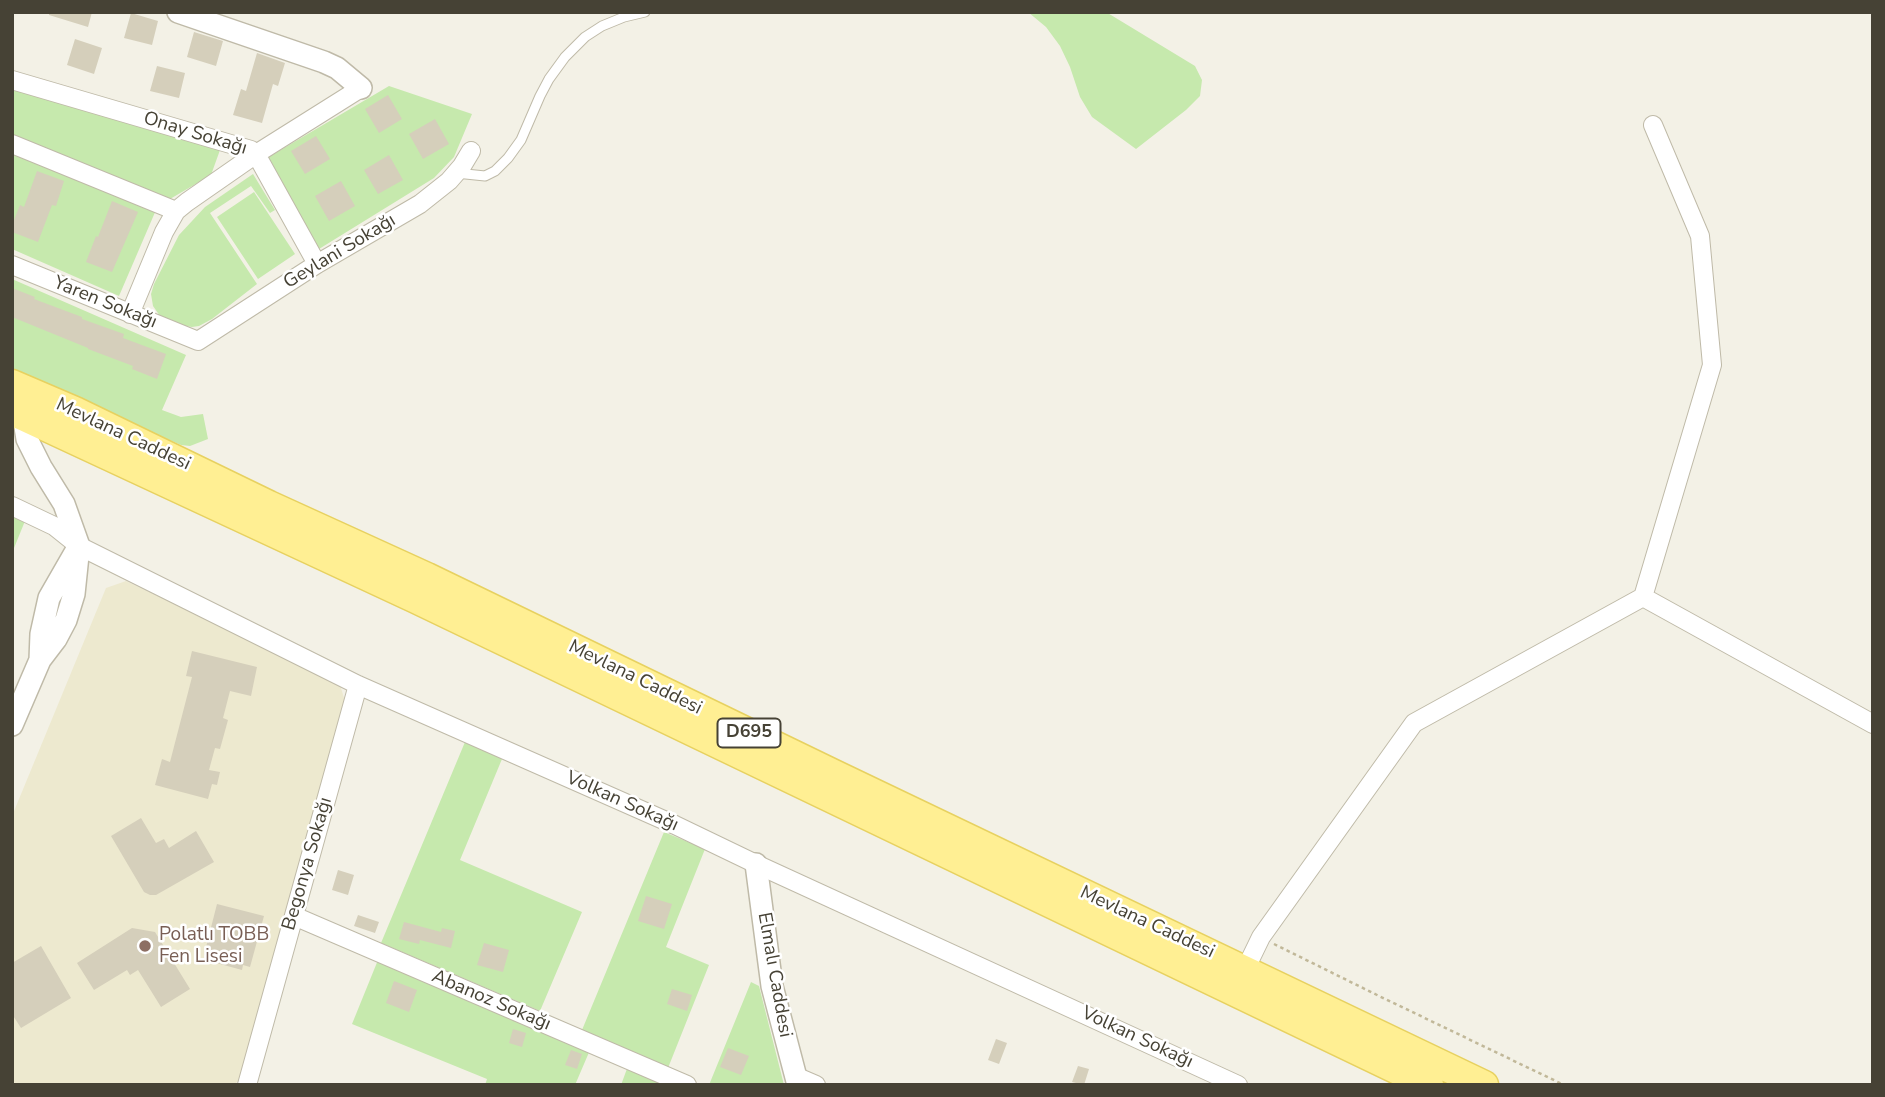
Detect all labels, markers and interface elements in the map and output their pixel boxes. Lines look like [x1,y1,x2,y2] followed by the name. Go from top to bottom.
[140,107,250,161] street label: Onay Sokağı
[280,210,400,294] street label: Geylani Sokağı
[50,272,160,334] street label: Yaren Sokağı
[52,394,194,476] street label: Mevlana Caddesi
[564,636,706,720] street label: Mevlana Caddesi
[718,718,780,748] road number: D695
[562,767,682,837] street label: Volkan Sokağı
[278,795,338,933] street label: Begonya Sokağı
[1076,882,1218,964] street label: Mevlana Caddesi
[752,911,796,1039] street label: Elmalı Caddesi
[159,924,269,968] place label: Polatlı TOBB Fen Lisesi
[137,938,153,954] marker: Polatlı TOBB Fen Lisesi
[428,966,554,1036] street label: Abanoz Sokağı
[1078,1002,1196,1074] street label: Volkan Sokağı

